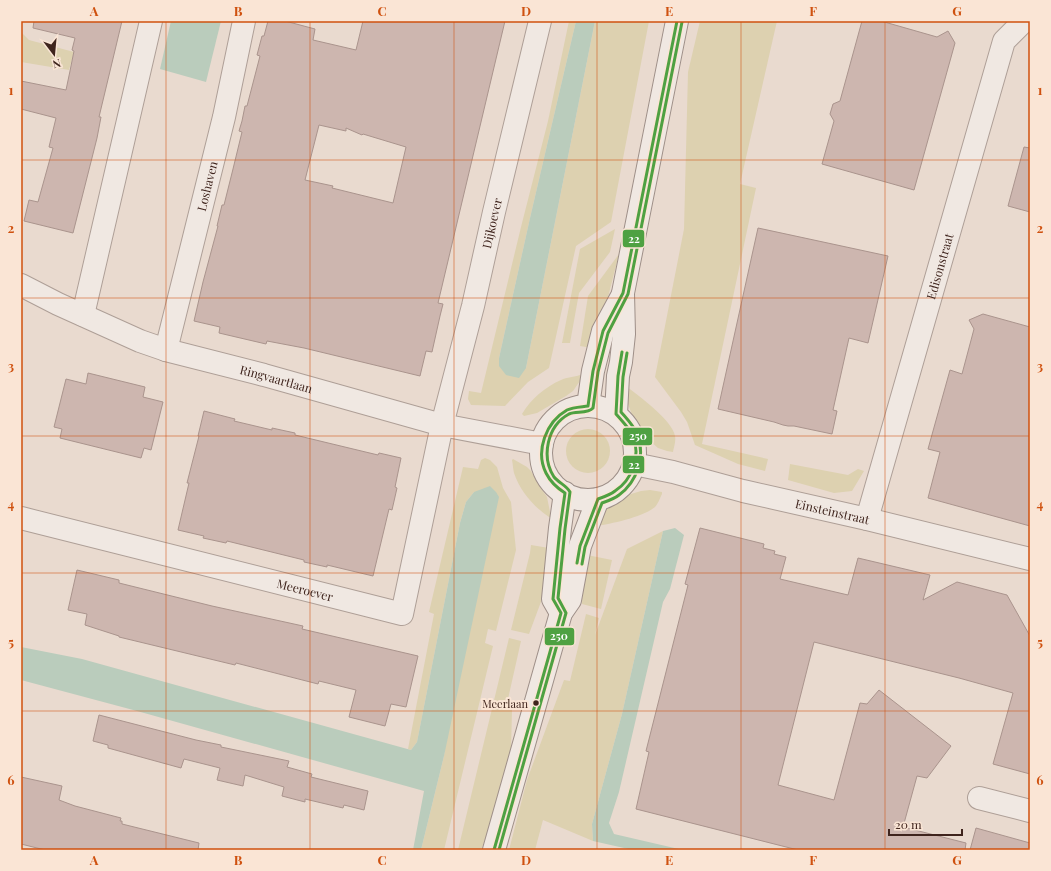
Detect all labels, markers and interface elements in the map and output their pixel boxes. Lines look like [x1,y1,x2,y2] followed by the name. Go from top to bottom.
[89,2,99,19] text: A
[234,2,243,19] text: B
[377,2,387,19] text: C
[521,2,531,19] text: D
[665,2,673,19] text: E
[809,2,817,19] text: F
[952,2,962,19] text: G
[34,34,74,74] north arrow
[51,56,63,72] text: N
[9,81,14,98] text: 1
[1038,81,1043,98] text: 1
[193,159,221,213] street label: Loshaven
[478,196,505,250] street label: Dijkoever
[8,219,15,236] text: 2
[1037,219,1044,236] text: 2
[622,229,645,248] line badge: 22
[628,231,640,246] text: 22
[922,231,957,301] street label: Edisonstraat
[8,357,14,374] text: 3
[1037,357,1043,374] text: 3
[238,361,314,396] street label: Ringvaartlaan
[622,427,653,446] line badge: 250
[629,428,647,443] text: 250
[622,455,645,474] line badge: 22
[628,457,640,472] text: 22
[8,495,15,512] text: 4
[794,495,872,528] street label: Einsteinstraat
[1037,495,1044,512] text: 4
[275,575,335,605] street label: Meeroever
[544,627,575,646] line badge: 250
[550,628,568,643] text: 250
[8,633,14,650] text: 5
[1037,633,1043,650] text: 5
[482,696,528,711] place label: Meerlaan
[531,698,541,708] marker: Meerlaan
[7,771,15,788] text: 6
[1036,771,1044,788] text: 6
[889,811,962,837] scale bar
[895,816,922,832] text: 20 m
[89,851,99,868] text: A
[234,851,243,868] text: B
[377,851,387,868] text: C
[521,851,531,868] text: D
[665,851,673,868] text: E
[809,851,817,868] text: F
[952,851,962,868] text: G

